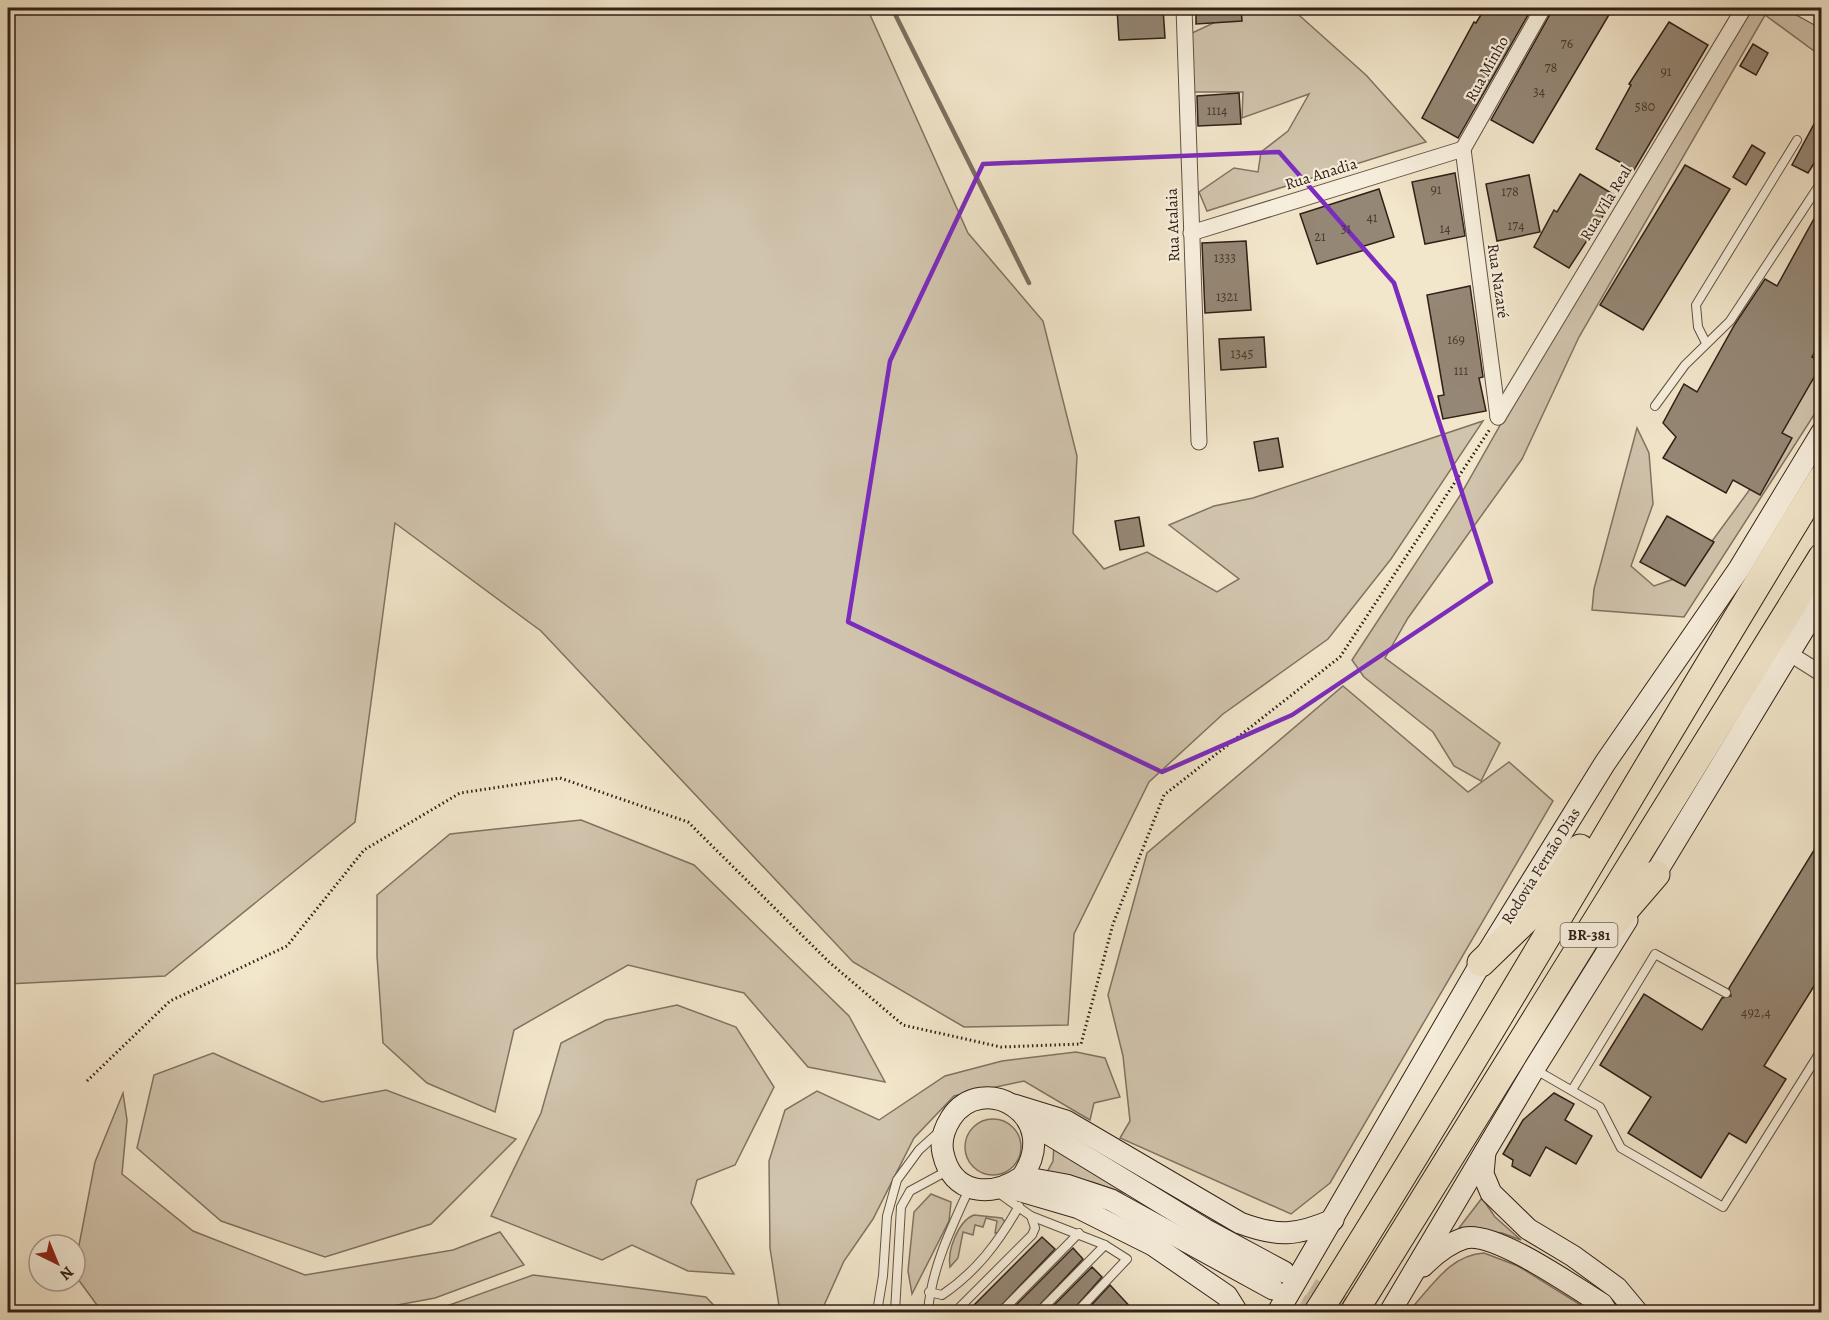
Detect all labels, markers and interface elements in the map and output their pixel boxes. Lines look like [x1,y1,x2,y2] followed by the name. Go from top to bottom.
[1460,32,1514,106] street label: Rua Minho
[1561,34,1573,53] house number: 76
[1545,58,1558,77] house number: 78
[1660,62,1672,81] house number: 91
[1533,82,1545,101] house number: 34
[1635,97,1655,116] house number: 580
[1207,101,1227,120] house number: 1114
[1282,152,1360,195] street label: Rua Anadia
[1575,161,1637,245] street label: Rua Vila Real
[1430,180,1442,199] house number: 91
[1501,182,1519,201] house number: 178
[1161,187,1185,262] street label: Rua Atalaia
[1366,208,1378,227] house number: 41
[1507,216,1525,235] house number: 174
[1341,219,1352,238] house number: 31
[1439,219,1451,238] house number: 14
[1314,227,1326,246] house number: 21
[1482,242,1514,320] street label: Rua Nazaré
[1214,248,1236,267] house number: 1333
[1216,287,1238,306] house number: 1321
[1447,330,1465,349] house number: 169
[1231,344,1253,363] house number: 1345
[1454,361,1468,380] house number: 111
[1496,804,1586,928] street label: Rodovia Fernão Dias
[1560,923,1618,947] road number: BR-381
[1741,1003,1771,1022] house number: 492,4
[27,1233,87,1293] north arrow
[55,1261,78,1285] text: N

